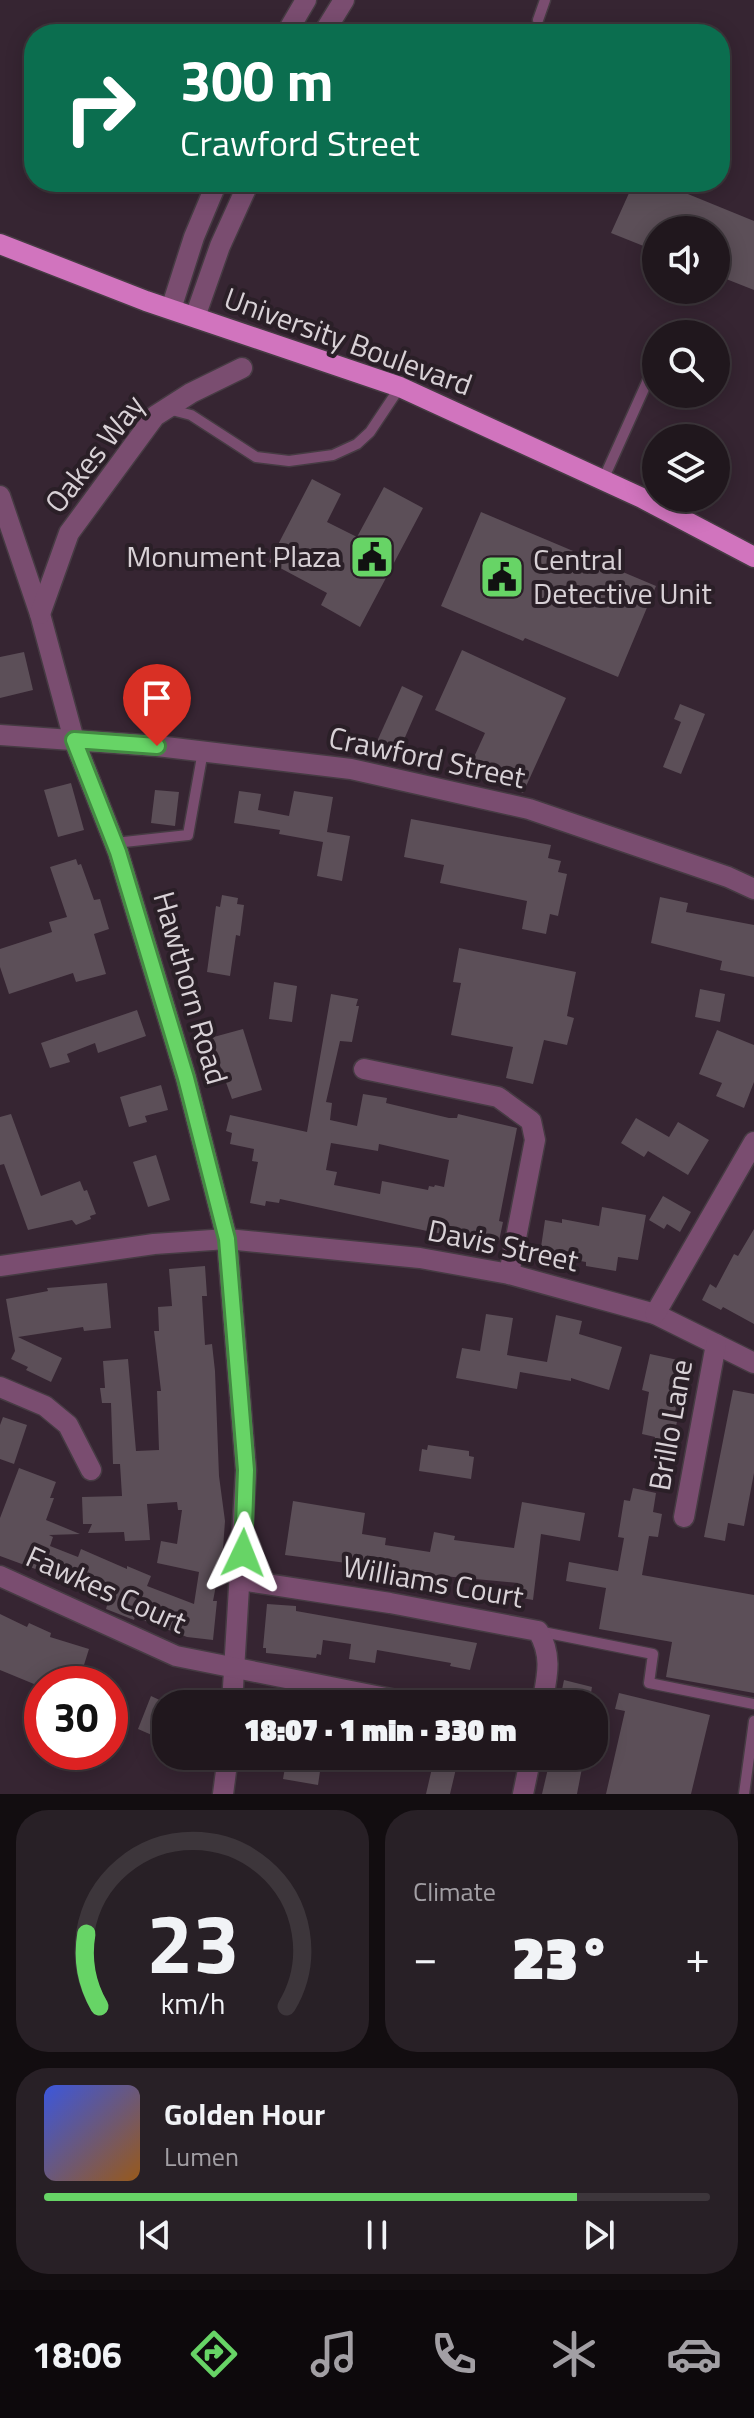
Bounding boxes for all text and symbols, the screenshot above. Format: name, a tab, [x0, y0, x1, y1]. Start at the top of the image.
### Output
text: 300 m	[180, 38, 333, 123]
icon: right	[48, 56, 152, 160]
text: Crawford Street	[180, 115, 420, 170]
map controls	[642, 216, 730, 512]
button: sound	[642, 216, 730, 304]
street label: University Boulevard	[218, 275, 479, 407]
button: search	[642, 320, 730, 408]
street label: Oakes Way	[33, 384, 155, 523]
button: layers	[642, 424, 730, 512]
place label: Monument Plaza	[126, 533, 341, 579]
public building icon: Monument Plaza	[348, 533, 396, 581]
place label: Central Detective Unit	[533, 536, 712, 616]
public building icon: Central Detective Unit	[478, 553, 526, 601]
pin	[123, 664, 191, 746]
icon: arrive	[135, 676, 179, 720]
street label: Crawford Street	[325, 714, 530, 800]
street label: Hawthorn Road	[141, 886, 240, 1090]
street label: Davis Street	[424, 1207, 583, 1284]
street label: Brillo Lane	[636, 1356, 704, 1494]
position arrow	[201, 1511, 285, 1595]
street label: Fawkes Court	[19, 1533, 194, 1645]
street label: Williams Court	[339, 1542, 528, 1620]
speed limit sign: 30	[24, 1666, 128, 1770]
text: 18:07 · 1 min · 330 m	[244, 1707, 516, 1753]
text: Climate	[413, 1872, 496, 1911]
text: 23	[146, 1879, 239, 2005]
text: 23°	[512, 1911, 611, 2002]
text: −	[413, 1923, 438, 1990]
text: +	[685, 1923, 710, 1990]
text: km/h	[160, 1982, 225, 2025]
text: Golden Hour	[164, 2091, 325, 2137]
text: Lumen	[164, 2137, 239, 2176]
icon: previous	[133, 2213, 177, 2257]
icon: pause	[355, 2213, 399, 2257]
icon: next	[577, 2213, 621, 2257]
icon: directions	[186, 2326, 242, 2382]
icon: music	[306, 2326, 362, 2382]
icon: phone	[426, 2326, 482, 2382]
icon: climate	[546, 2326, 602, 2382]
icon: car	[666, 2326, 722, 2382]
text: 18:06	[32, 2327, 122, 2382]

